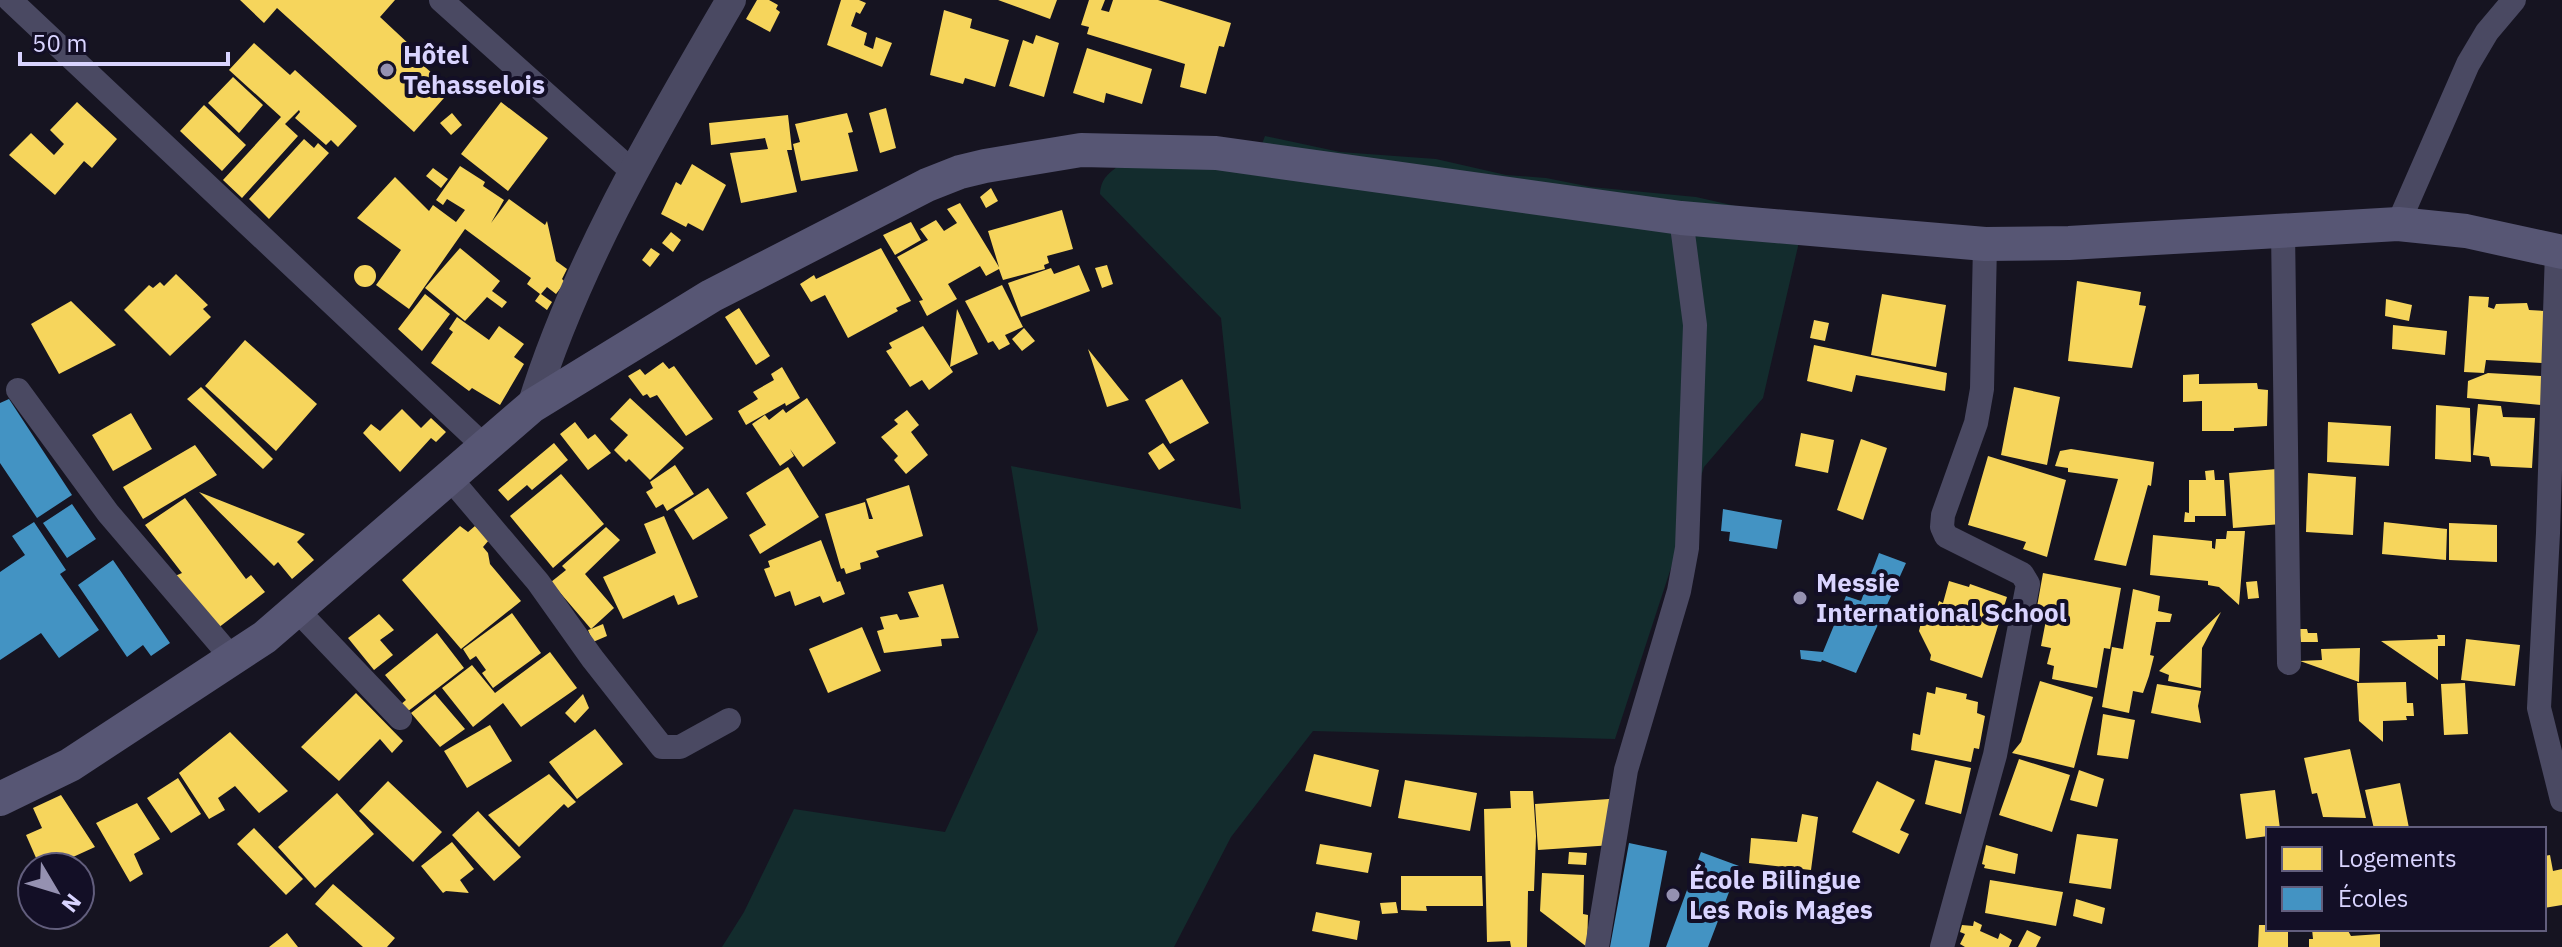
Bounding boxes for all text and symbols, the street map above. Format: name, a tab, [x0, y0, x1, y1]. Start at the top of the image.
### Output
scale bar	[20, 16, 228, 66]
text: 50 m	[32, 27, 87, 59]
place label: Hôtel Tehasselois	[403, 37, 545, 101]
marker: Hôtel Tehasselois	[378, 61, 396, 79]
place label: Messie International School	[1816, 565, 2067, 629]
marker: Messie International School	[1791, 589, 1809, 607]
legend	[2266, 827, 2546, 931]
text: Logements	[2338, 842, 2457, 874]
north arrow	[16, 851, 96, 931]
place label: École Bilingue Les Rois Mages	[1689, 862, 1873, 926]
text: Écoles	[2338, 882, 2409, 914]
marker: École Bilingue Les Rois Mages	[1664, 886, 1682, 904]
text: N	[56, 888, 88, 919]

